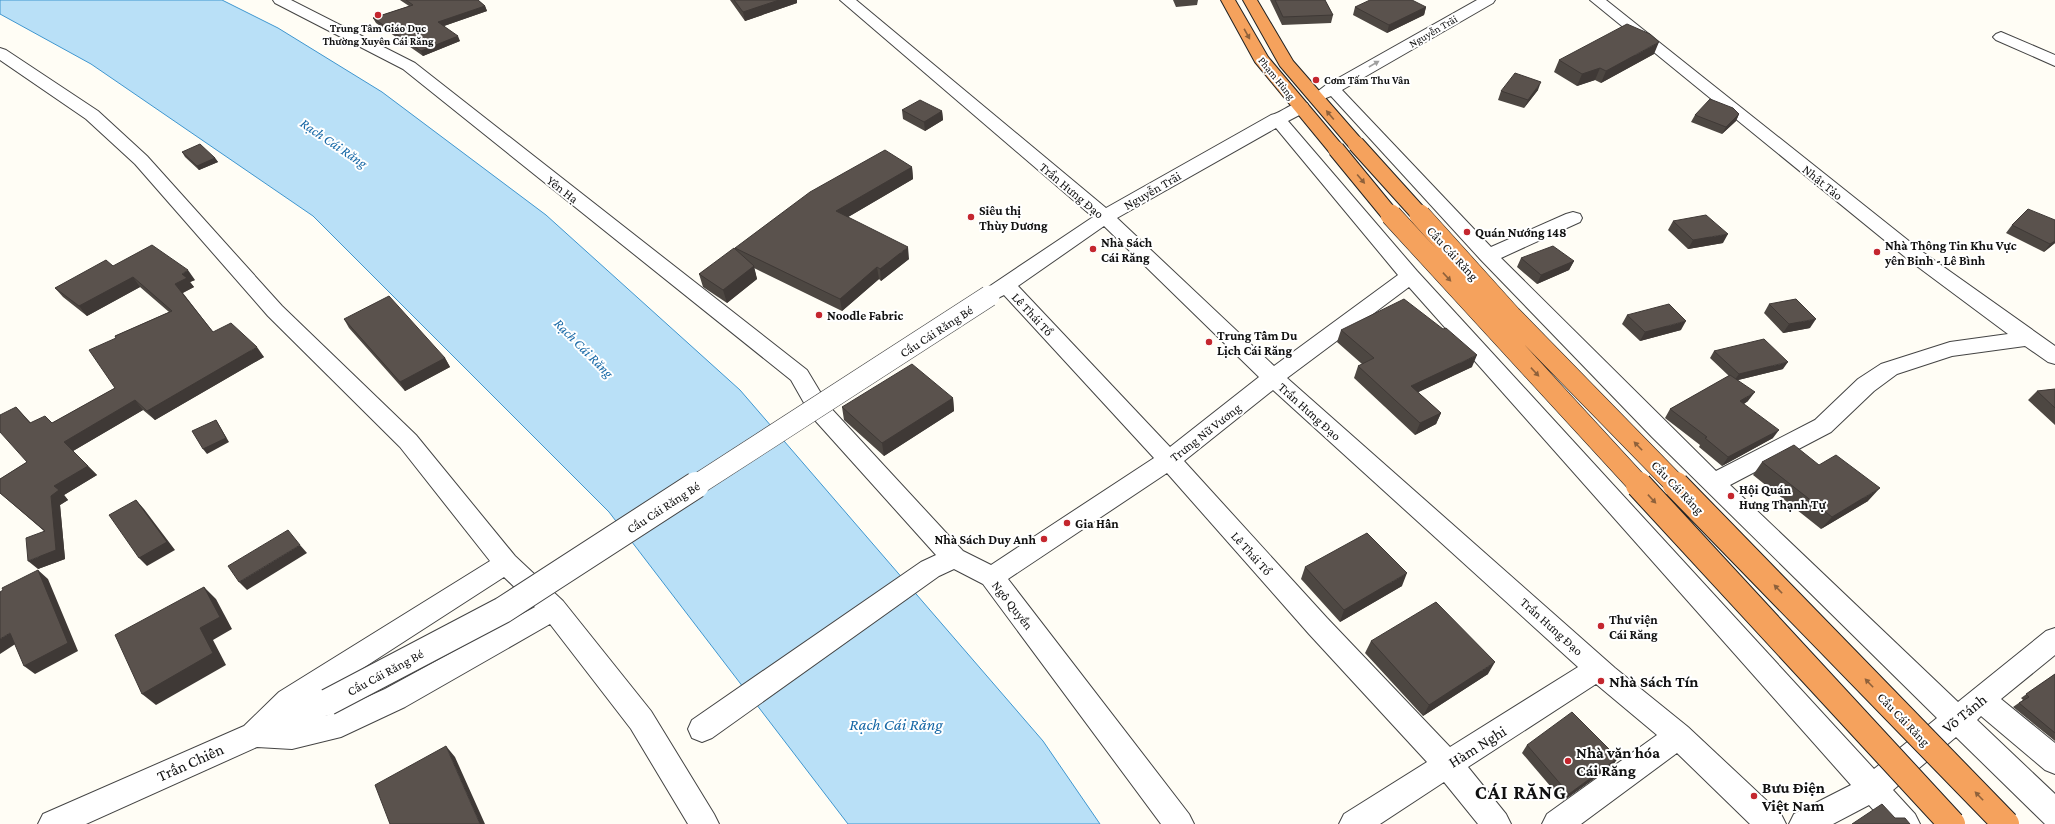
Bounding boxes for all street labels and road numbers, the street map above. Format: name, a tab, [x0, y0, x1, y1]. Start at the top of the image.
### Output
street label: Nguyễn Trãi	[1407, 12, 1460, 50]
street label: Phạm Hùng	[1255, 54, 1298, 103]
street label: Trần Hưng Đạo	[1037, 159, 1107, 222]
street label: Nhật Tảo	[1800, 162, 1846, 203]
street label: Nguyễn Trãi	[1121, 168, 1184, 213]
street label: Yên Hạ	[544, 172, 581, 206]
street label: Cầu Cái Răng	[1424, 223, 1482, 284]
street label: Lê Thái Tổ	[1009, 290, 1056, 339]
street label: Cầu Cái Răng Bé	[897, 302, 976, 361]
street label: Trần Hưng Đạo	[1275, 379, 1344, 443]
street label: Trưng Nữ Vương	[1167, 400, 1244, 465]
street label: Cầu Cái Răng	[1648, 457, 1707, 518]
street label: Cầu Cái Răng Bé	[624, 478, 703, 537]
street label: Lê Thái Tổ	[1228, 528, 1275, 578]
street label: Ngô Quyền	[989, 578, 1036, 633]
street label: Trần Hưng Đạo	[1517, 594, 1586, 658]
street label: Cầu Cái Răng Bé	[345, 646, 426, 699]
street label: Cầu Cái Răng	[1874, 689, 1933, 750]
street label: Võ Tánh	[1939, 690, 1990, 736]
street label: Hàm Nghi	[1445, 722, 1510, 772]
street label: Trần Chiên	[154, 740, 226, 785]

